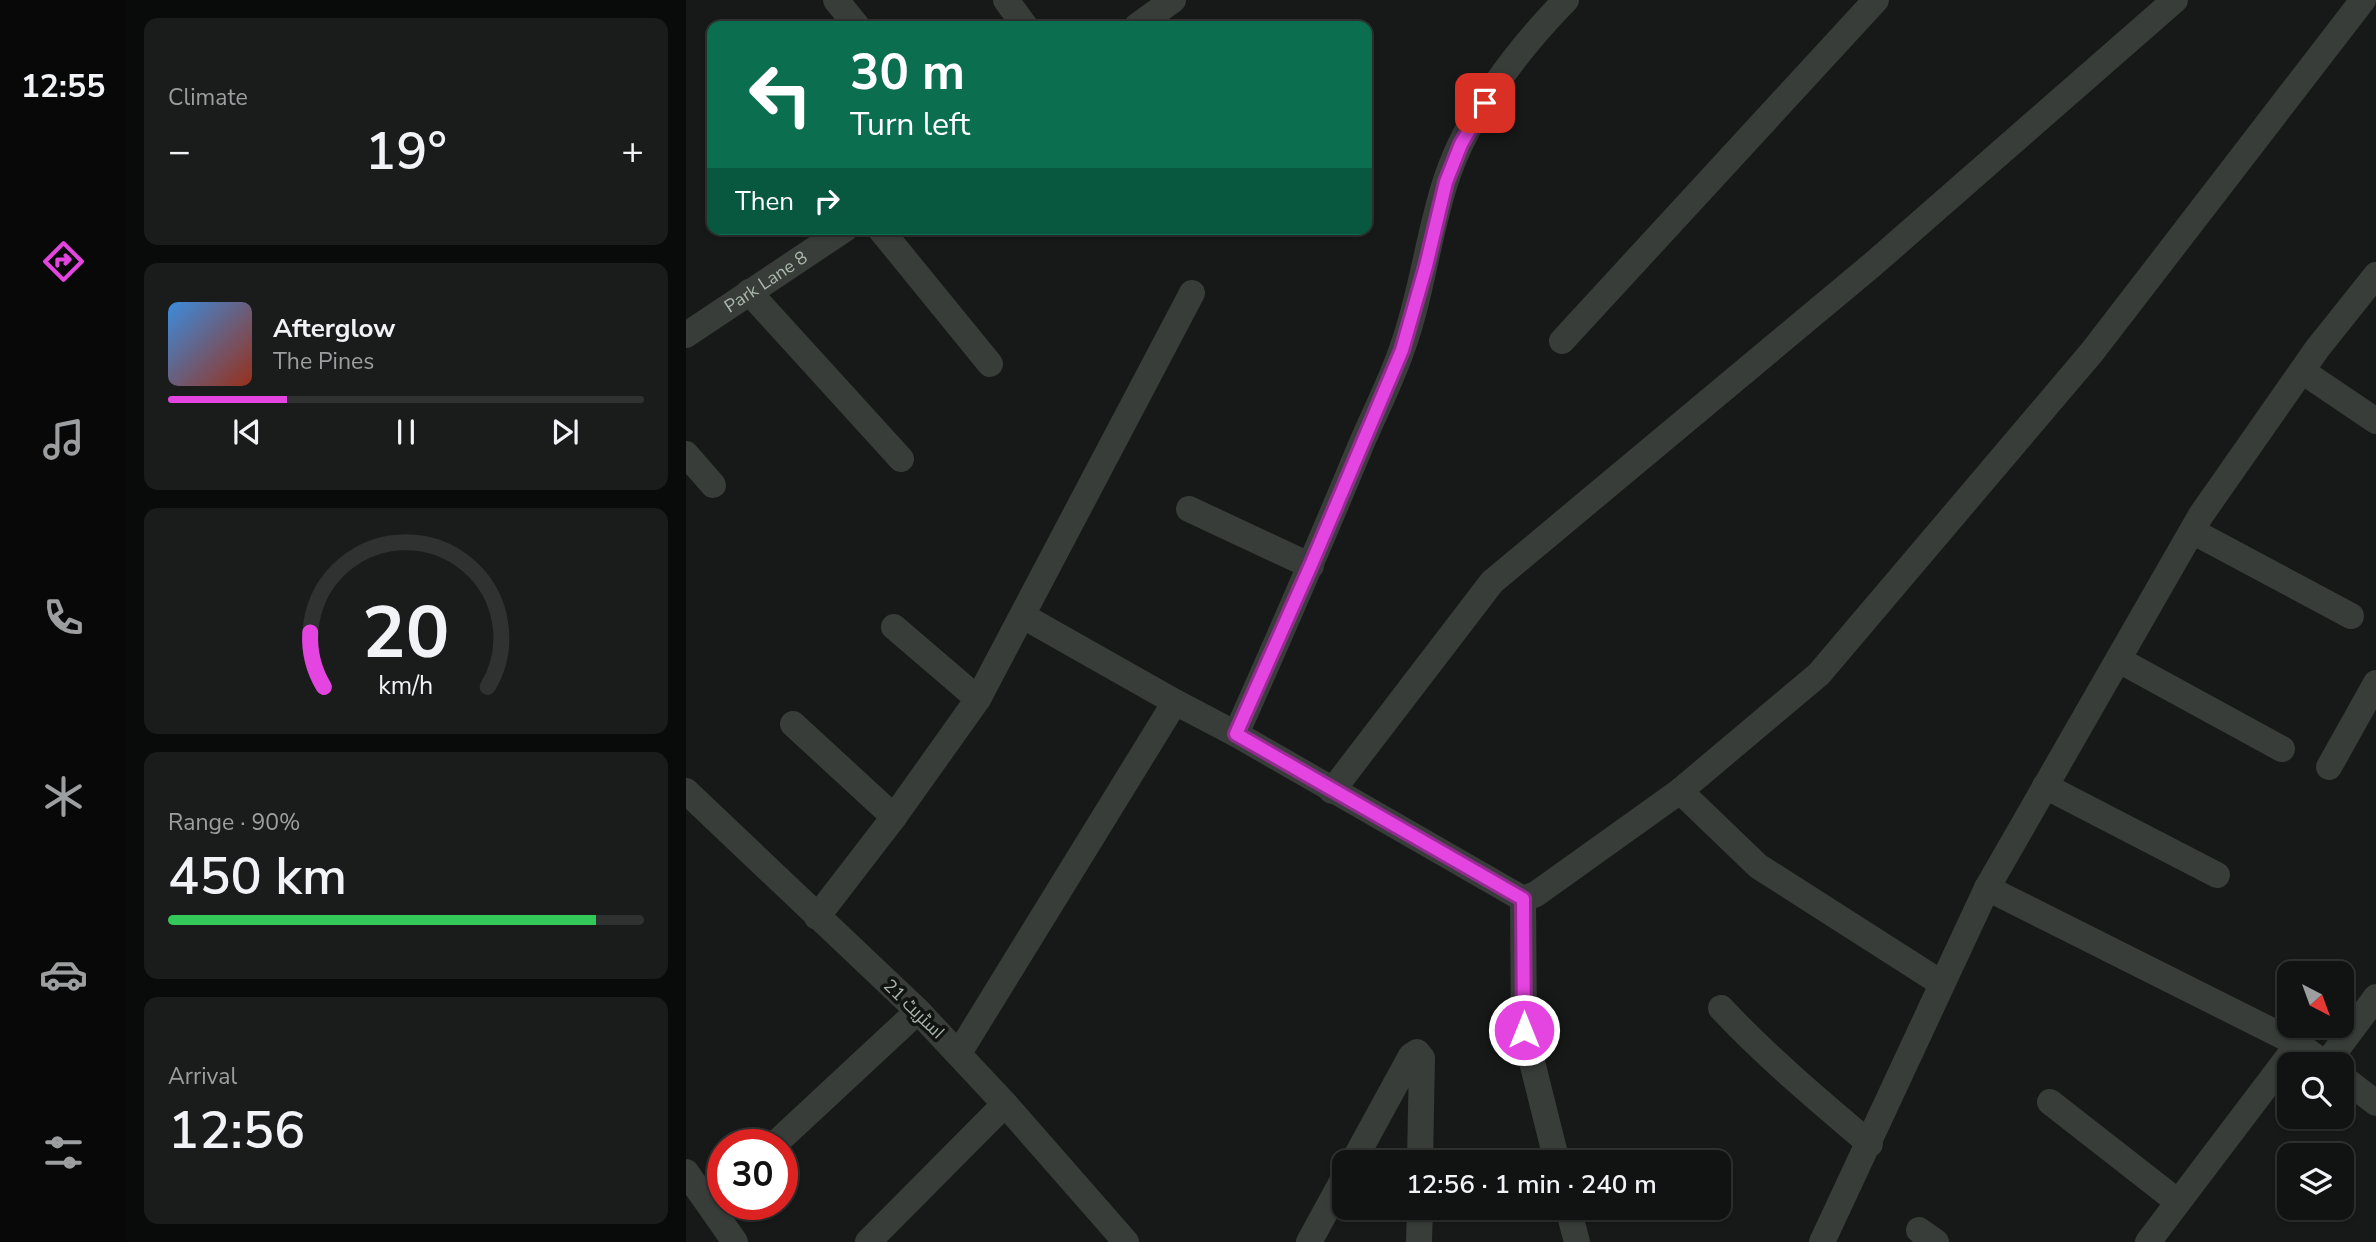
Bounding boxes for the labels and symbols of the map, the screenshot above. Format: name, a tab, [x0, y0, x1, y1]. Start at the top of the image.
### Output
pin	[1455, 73, 1515, 133]
street label: Park Lane 8	[720, 245, 812, 318]
north arrow	[2277, 961, 2354, 1038]
street label: اسٹریٹ 21	[878, 974, 950, 1044]
position arrow	[1487, 993, 1561, 1067]
speed limit sign: 30	[707, 1129, 798, 1220]

